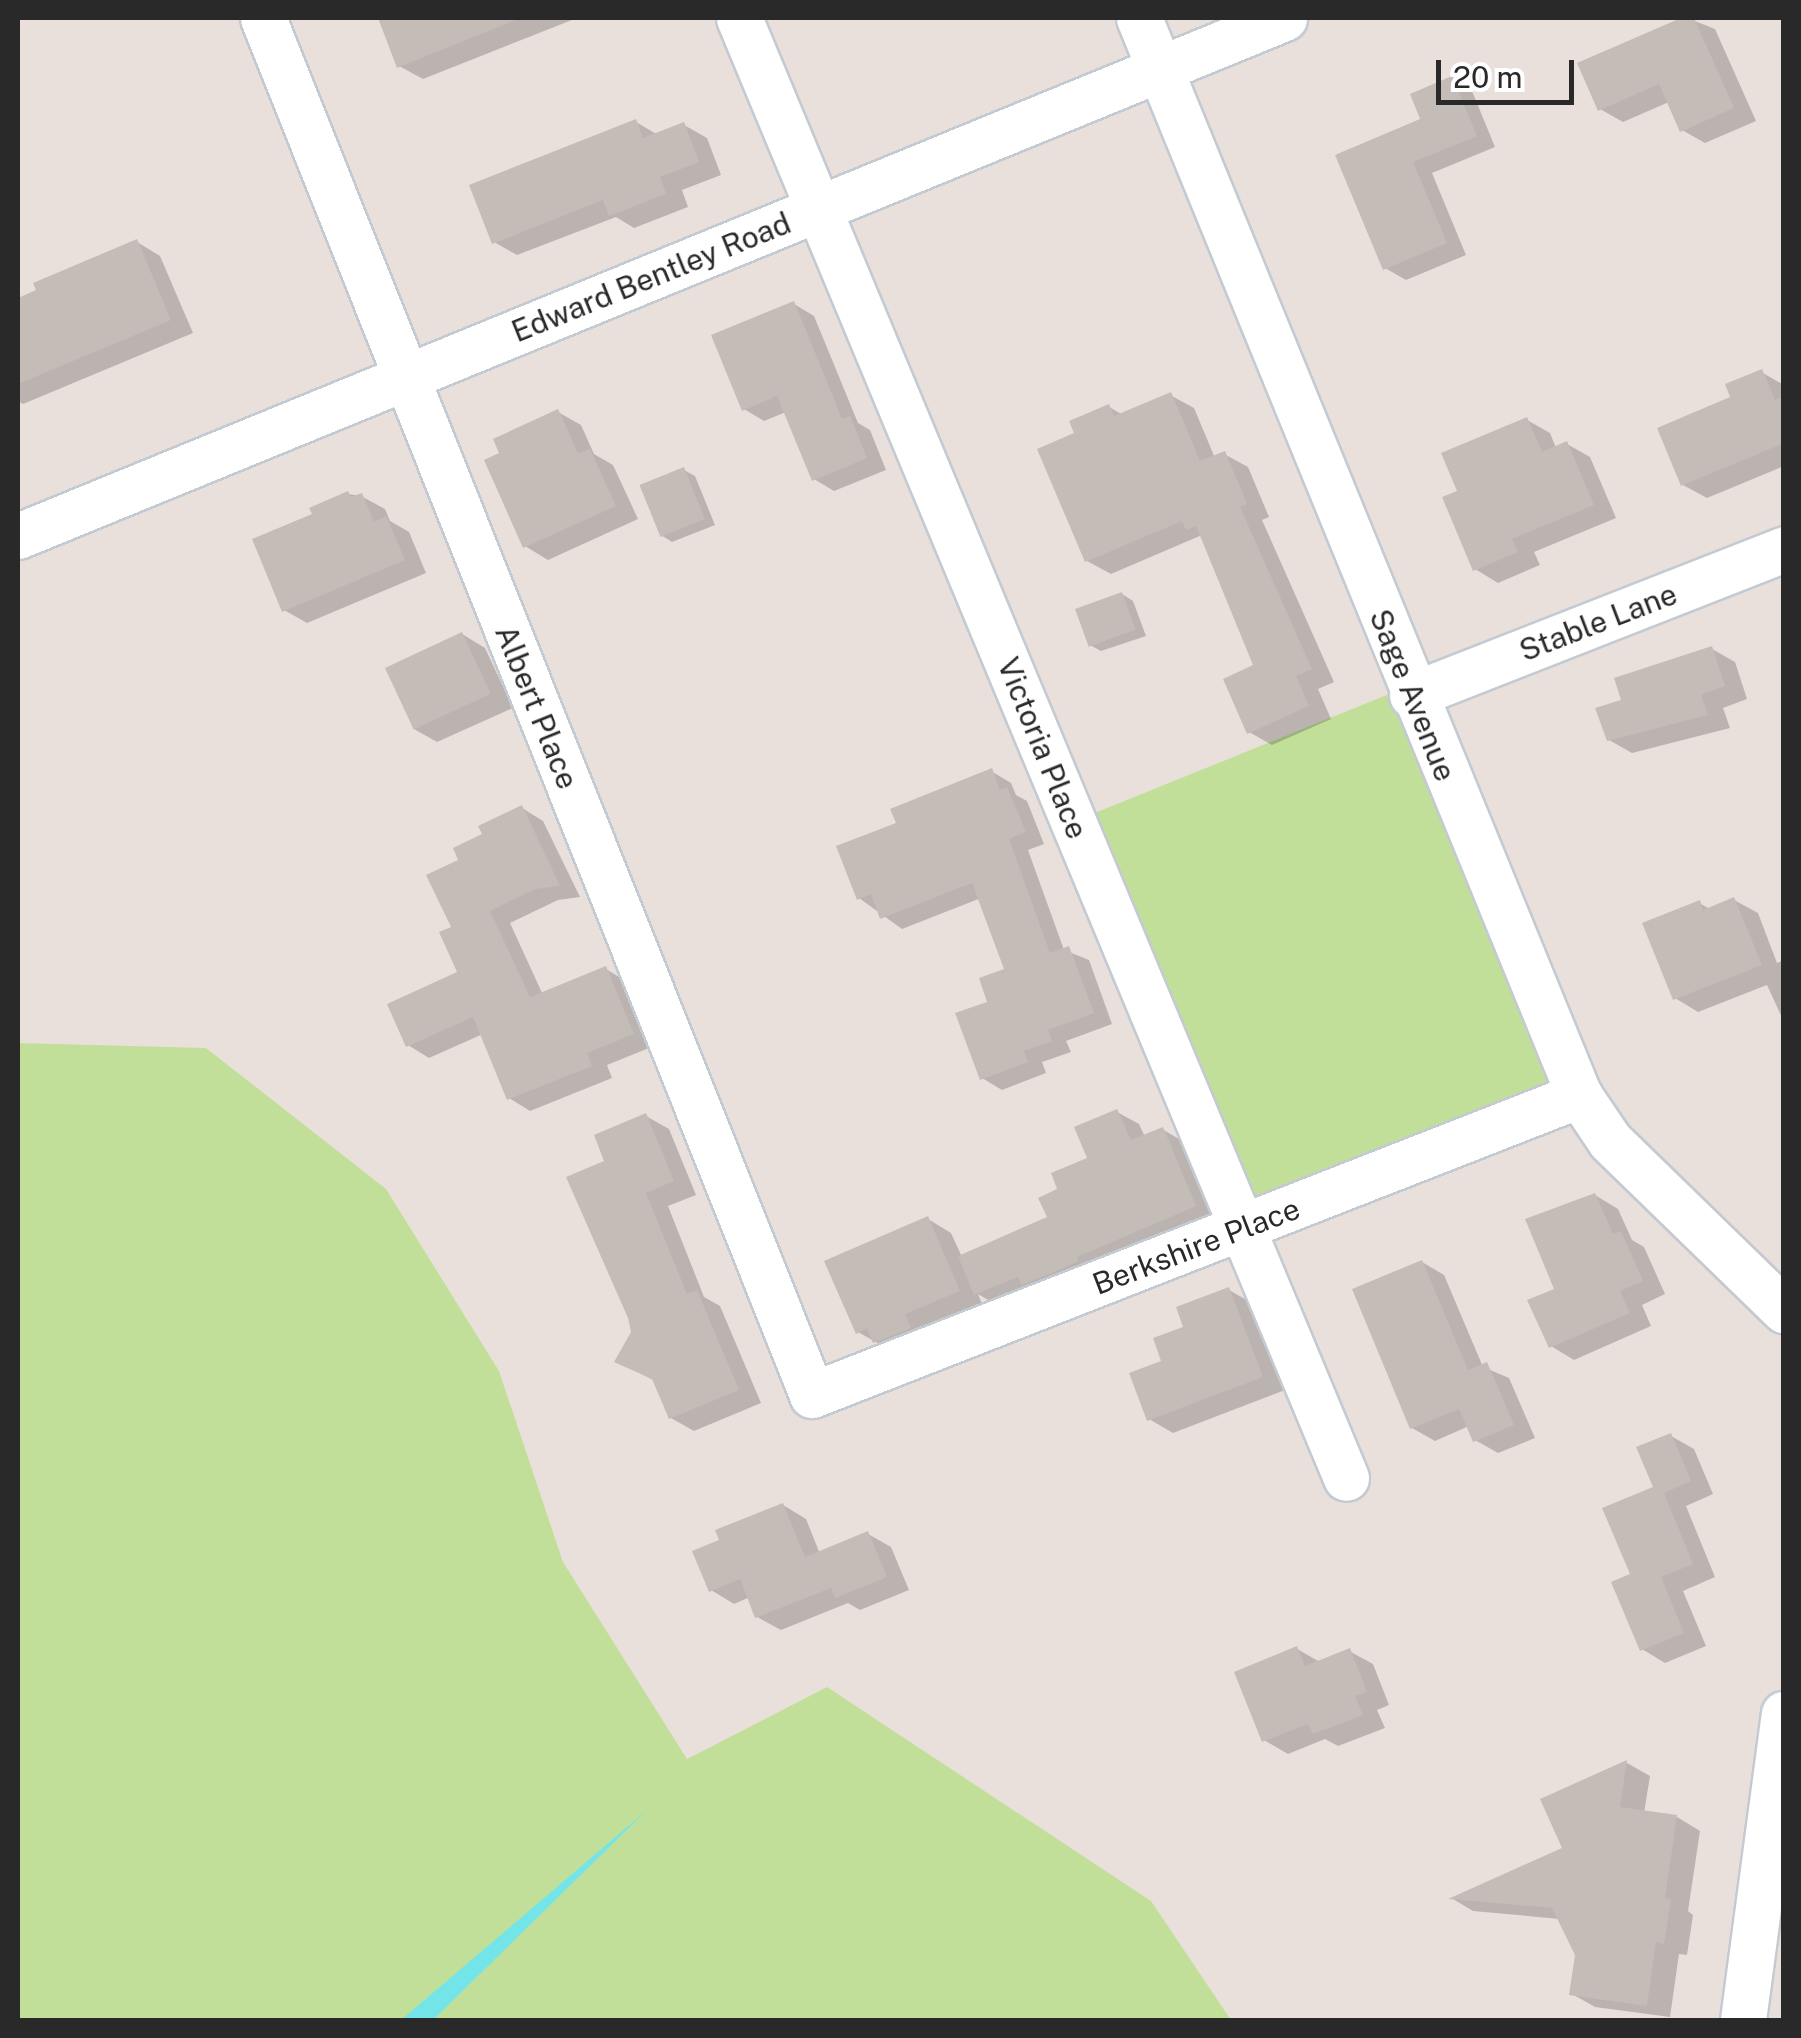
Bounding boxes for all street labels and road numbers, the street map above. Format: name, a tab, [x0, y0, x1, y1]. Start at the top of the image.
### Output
street label: Edward Bentley Road	[506, 205, 796, 349]
street label: Stable Lane	[1514, 575, 1682, 669]
street label: Sage Avenue	[1362, 604, 1464, 786]
street label: Albert Place	[488, 620, 586, 794]
street label: Victoria Place	[990, 652, 1096, 844]
street label: Berkshire Place	[1087, 1190, 1305, 1302]

